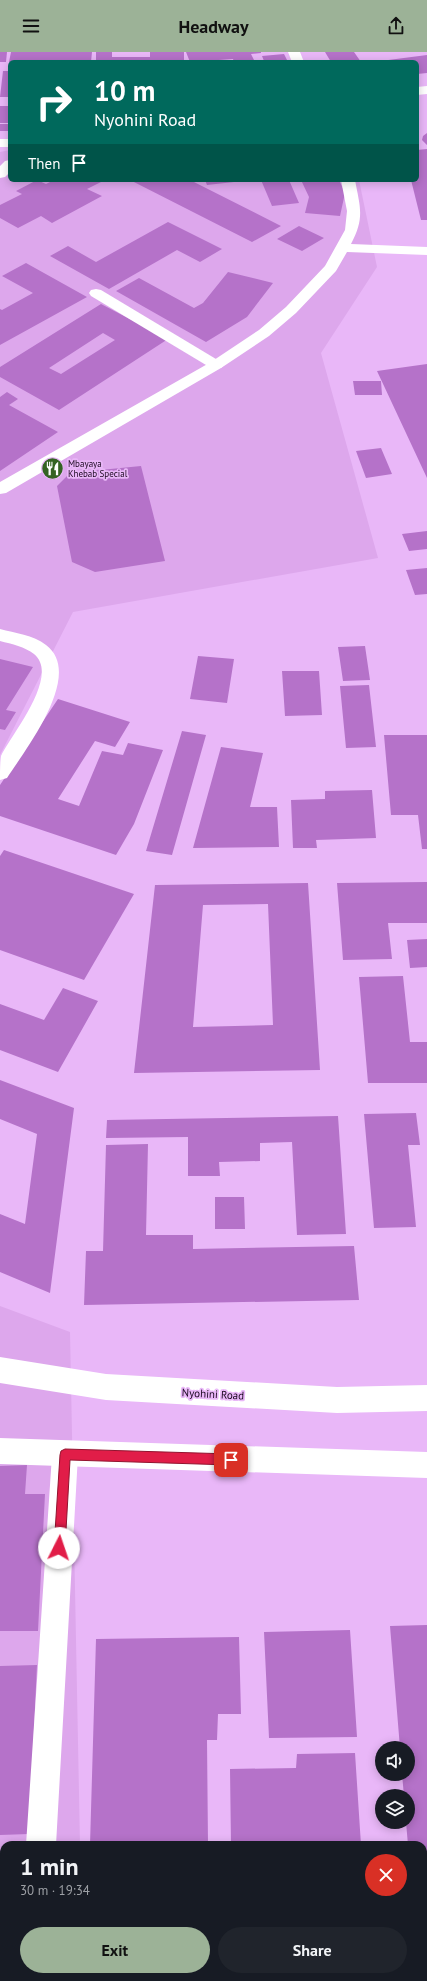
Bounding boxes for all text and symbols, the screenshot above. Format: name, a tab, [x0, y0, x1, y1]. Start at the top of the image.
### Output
icon: menu	[20, 15, 42, 37]
text: Headway	[178, 15, 249, 38]
icon: share	[385, 15, 407, 37]
text: 10 m	[94, 72, 155, 109]
icon: right	[28, 76, 80, 128]
text: Nyohini Road	[94, 108, 196, 131]
icon: arrive	[68, 152, 90, 174]
text: Then	[28, 154, 60, 173]
restaurant icon: Mbayaya Khebab Special	[39, 456, 65, 482]
place label: Mbayaya Khebab Special	[68, 458, 128, 479]
street label: Nyohini Road	[181, 1385, 245, 1403]
pin	[214, 1443, 248, 1477]
icon: arrive	[220, 1449, 242, 1471]
position arrow	[38, 1527, 80, 1569]
map controls	[375, 1741, 415, 1829]
button: sound	[375, 1741, 415, 1781]
button: layers	[375, 1789, 415, 1829]
text: 1 min	[20, 1851, 79, 1882]
button: close	[365, 1854, 407, 1896]
text: 30 m · 19:34	[20, 1882, 90, 1899]
button: Exit	[20, 1927, 210, 1973]
button: Share	[218, 1927, 407, 1973]

